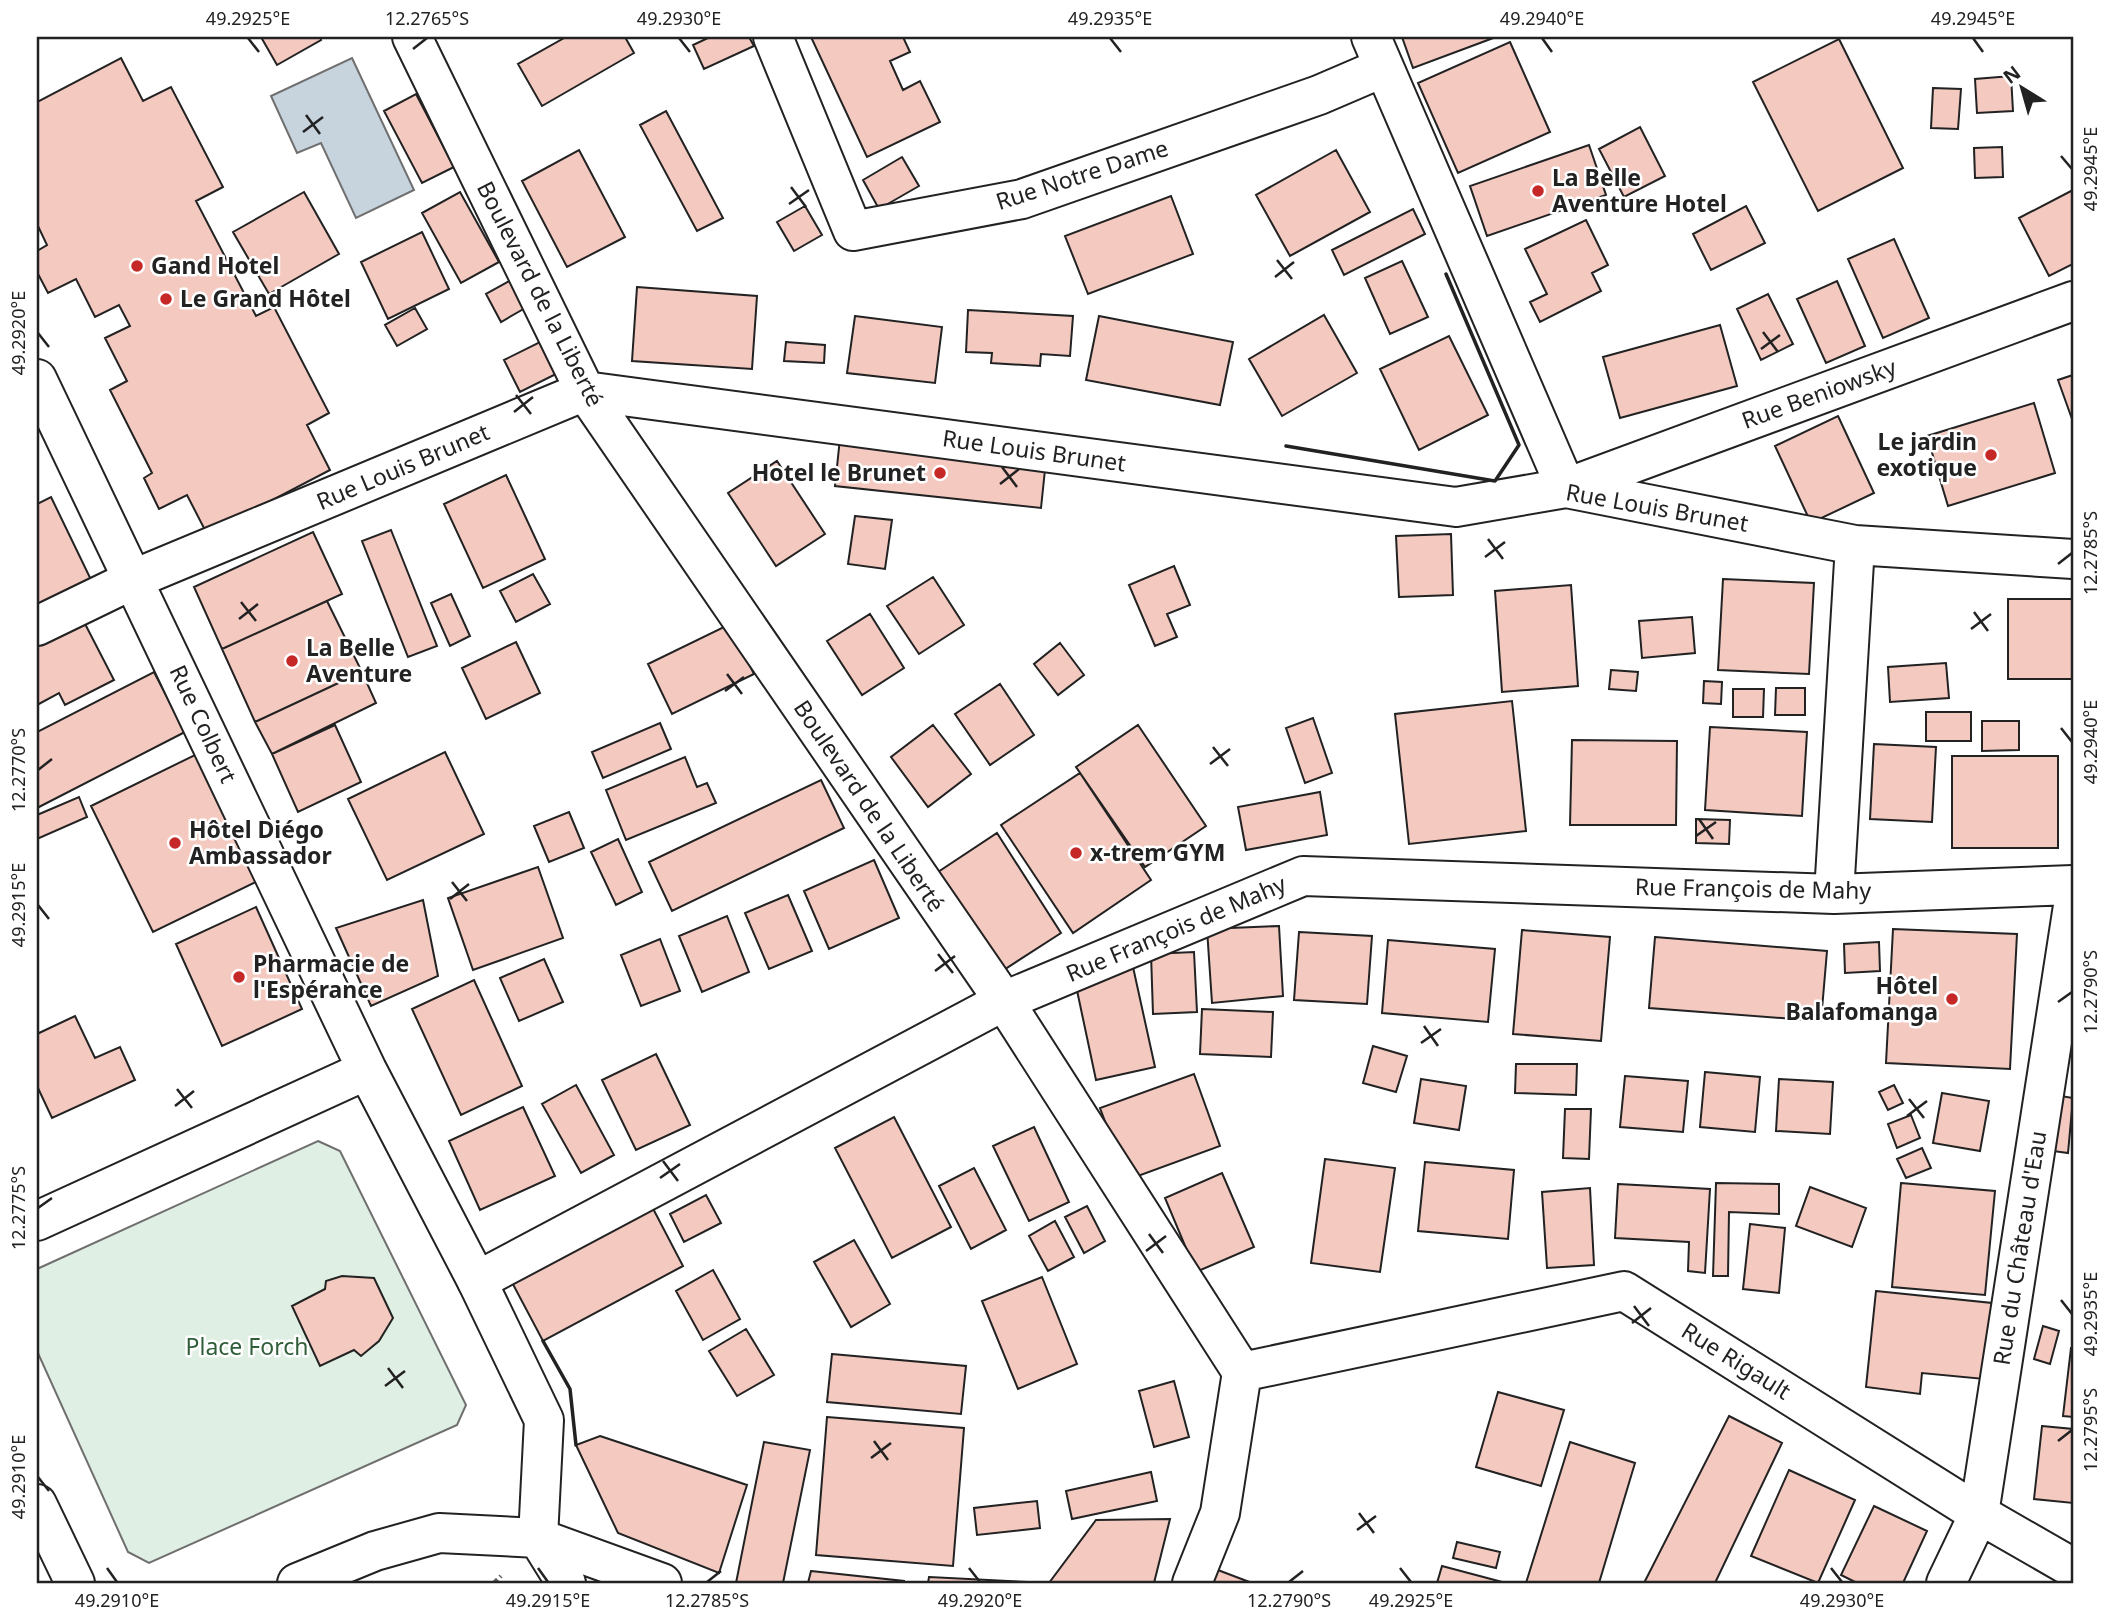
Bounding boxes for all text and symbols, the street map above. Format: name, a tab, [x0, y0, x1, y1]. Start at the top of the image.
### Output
text: 49.2925°E	[206, 6, 290, 30]
text: 12.2765°S	[385, 6, 469, 30]
text: 49.2930°E	[637, 6, 721, 30]
text: 49.2935°E	[1068, 6, 1152, 30]
text: 49.2940°E	[1500, 6, 1584, 30]
text: 49.2945°E	[1931, 6, 2015, 30]
north arrow	[1988, 52, 2058, 122]
text: N	[1998, 59, 2026, 89]
text: 49.2945°E	[2078, 127, 2102, 211]
street label: Rue Notre Dame	[991, 131, 1172, 217]
place label: La Belle Aventure Hotel	[1552, 161, 1727, 219]
street label: Boulevard de la Liberté	[470, 175, 612, 412]
marker: La Belle Aventure Hotel	[1530, 183, 1546, 199]
place label: Gand Hotel	[151, 249, 279, 281]
marker: Gand Hotel	[129, 258, 145, 274]
place label: Le Grand Hôtel	[180, 282, 351, 314]
text: 49.2920°E	[6, 291, 30, 375]
marker: Le Grand Hôtel	[158, 291, 174, 307]
street label: Rue Beniowsky	[1737, 350, 1901, 436]
street label: Rue Louis Brunet	[311, 415, 494, 517]
street label: Rue Louis Brunet	[940, 421, 1128, 479]
place label: Le jardin exotique	[1876, 425, 1977, 483]
marker: Le jardin exotique	[1983, 447, 1999, 463]
place label: Hotel le Brunet	[752, 456, 926, 488]
marker: Hotel le Brunet	[932, 465, 948, 481]
street label: Rue Louis Brunet	[1563, 475, 1751, 539]
text: 12.2785°S	[2078, 511, 2102, 595]
place label: La Belle Aventure	[306, 631, 412, 689]
marker: La Belle Aventure	[284, 653, 300, 669]
street label: Rue Colbert	[163, 659, 245, 788]
street label: Boulevard de la Liberté	[787, 693, 953, 918]
text: 49.2940°E	[2078, 700, 2102, 784]
text: 12.2770°S	[6, 728, 30, 812]
place label: Hôtel Diégo Ambassador	[189, 813, 332, 871]
marker: Hôtel Diégo Ambassador	[167, 835, 183, 851]
place label: x-trem GYM	[1090, 836, 1225, 868]
marker: x-trem GYM	[1068, 845, 1084, 861]
text: 49.2915°E	[6, 863, 30, 947]
street label: Rue François de Mahy	[1061, 867, 1291, 989]
street label: Rue François de Mahy	[1635, 870, 1872, 906]
place label: Pharmacie de l'Espérance	[253, 947, 409, 1005]
text: 12.2790°S	[2078, 950, 2102, 1034]
marker: Pharmacie de l'Espérance	[231, 969, 247, 985]
place label: Hôtel Balafomanga	[1786, 969, 1938, 1027]
marker: Hôtel Balafomanga	[1944, 991, 1960, 1007]
street label: Rue du Château d'Eau	[1985, 1128, 2053, 1367]
text: 12.2775°S	[6, 1166, 30, 1250]
text: 49.2935°E	[2078, 1272, 2102, 1356]
street label: Rue Rigault	[1676, 1314, 1797, 1406]
park label: Place Forch	[186, 1330, 308, 1362]
text: 12.2795°S	[2078, 1388, 2102, 1472]
text: 49.2910°E	[6, 1435, 30, 1519]
text: 49.2910°E	[75, 1588, 159, 1612]
text: 49.2915°E	[506, 1588, 590, 1612]
text: 12.2785°S	[665, 1588, 749, 1612]
text: 49.2920°E	[938, 1588, 1022, 1612]
text: 12.2790°S	[1247, 1588, 1331, 1612]
text: 49.2925°E	[1369, 1588, 1453, 1612]
text: 49.2930°E	[1800, 1588, 1884, 1612]

